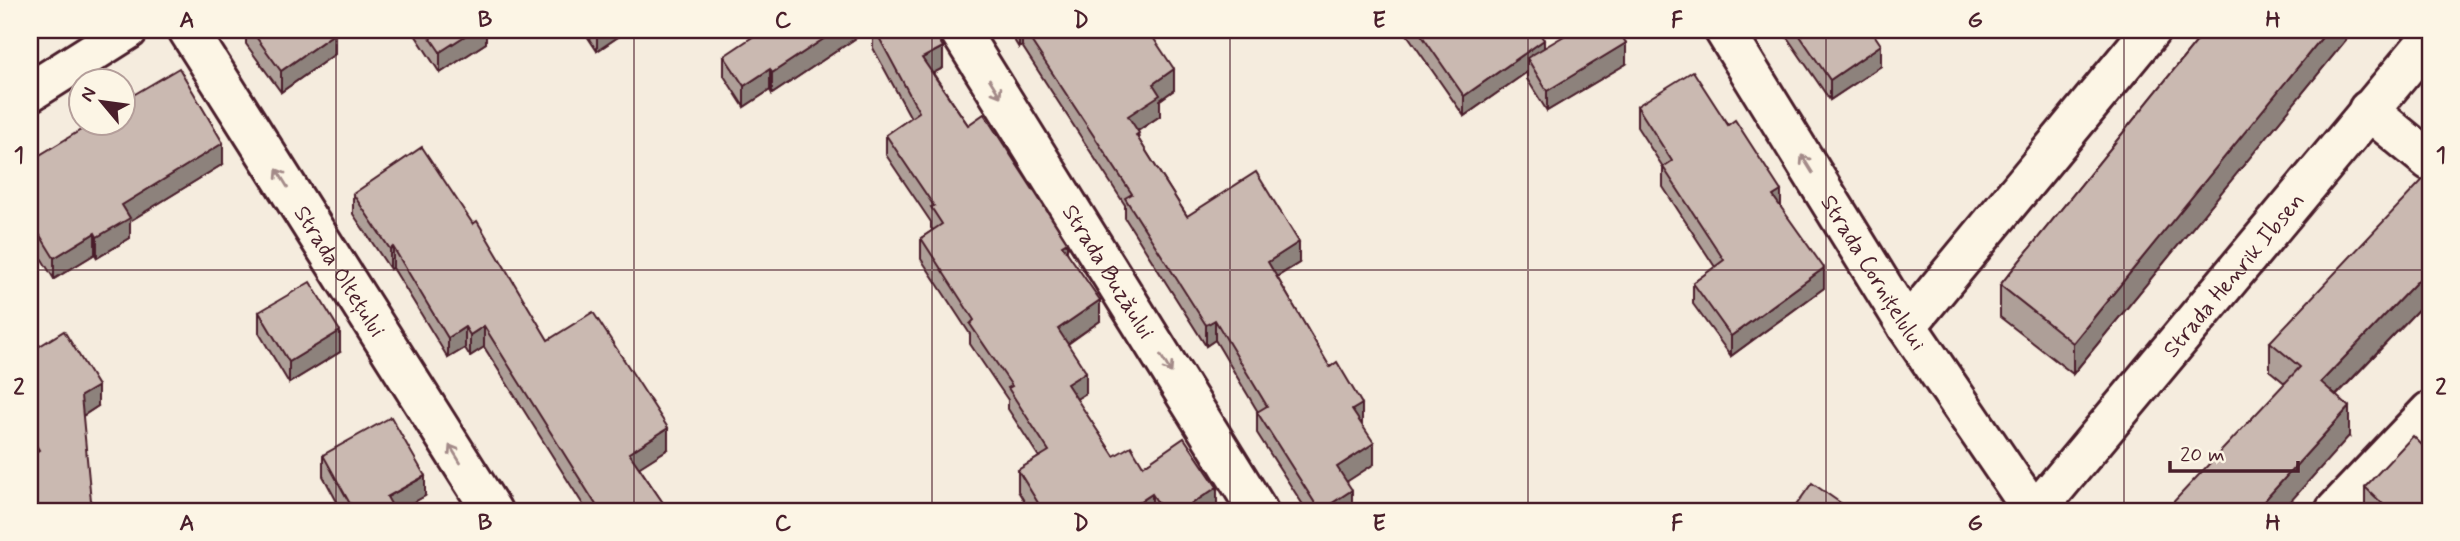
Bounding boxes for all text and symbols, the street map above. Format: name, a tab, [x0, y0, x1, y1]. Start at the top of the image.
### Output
text: A	[179, 6, 195, 36]
text: B	[478, 6, 493, 36]
text: C	[775, 6, 792, 36]
text: D	[1073, 6, 1089, 36]
text: E	[1372, 6, 1386, 36]
text: F	[1671, 6, 1683, 36]
text: G	[1967, 6, 1983, 36]
text: H	[2265, 6, 2281, 36]
north arrow	[66, 66, 136, 136]
one-way arrow	[988, 77, 1002, 97]
text: N	[74, 83, 102, 106]
text: 1	[14, 141, 24, 171]
text: 1	[2436, 141, 2446, 171]
one-way arrow	[1799, 155, 1813, 175]
one-way arrow	[274, 169, 289, 188]
street label: Strada Henrik Ibsen	[2157, 187, 2312, 364]
street label: Strada Cornițelului	[1813, 190, 1932, 357]
street label: Strada Buzăului	[1054, 199, 1160, 345]
street label: Strada Oltețului	[286, 201, 391, 343]
one-way arrow	[1160, 354, 1174, 374]
text: 2	[13, 373, 25, 403]
text: 2	[2435, 373, 2447, 403]
scale bar	[2170, 429, 2297, 473]
text: 20 m	[2180, 441, 2225, 469]
one-way arrow	[448, 444, 462, 464]
text: A	[179, 509, 195, 539]
text: B	[478, 509, 493, 539]
text: C	[775, 509, 792, 539]
text: D	[1073, 509, 1089, 539]
text: E	[1372, 509, 1386, 539]
text: F	[1671, 509, 1683, 539]
text: G	[1967, 509, 1983, 539]
text: H	[2265, 509, 2281, 539]

